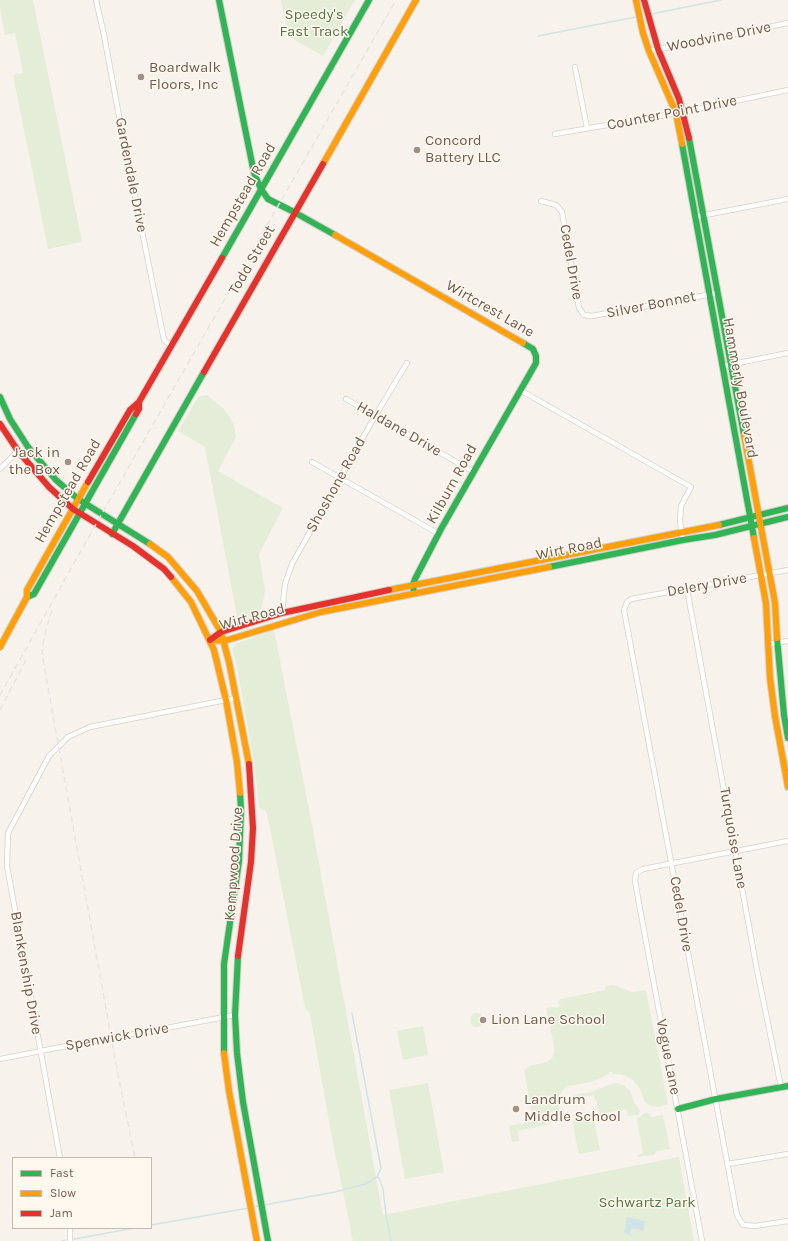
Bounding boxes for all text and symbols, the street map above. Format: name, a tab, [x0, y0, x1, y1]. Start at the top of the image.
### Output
park label: Speedy's Fast Track	[279, 6, 349, 41]
street label: Woodvine Drive	[665, 18, 773, 56]
place label: Boardwalk Floors, Inc	[149, 59, 221, 94]
marker: Boardwalk Floors, Inc	[136, 72, 146, 82]
street label: Counter Point Drive	[605, 92, 739, 134]
street label: Gardendale Drive	[111, 116, 151, 234]
place label: Concord Battery LLC	[425, 132, 501, 167]
street label: Hempstead Road	[206, 140, 280, 250]
marker: Concord Battery LLC	[412, 145, 422, 155]
street label: Todd Street	[225, 222, 279, 298]
street label: Cedel Drive	[556, 223, 586, 301]
street label: Wirtcrest Lane	[443, 276, 537, 342]
street label: Silver Bonnet	[605, 287, 697, 323]
street label: Hammerly Boulevard	[719, 316, 761, 460]
street label: Haldane Drive	[353, 397, 445, 461]
street label: Shoshone Road	[302, 434, 370, 536]
street label: Hempstead Road	[31, 436, 105, 546]
street label: Kilburn Road	[423, 441, 481, 527]
place label: Jack in the Box	[9, 444, 60, 479]
marker: Jack in the Box	[63, 457, 73, 467]
street label: Wirt Road	[534, 534, 604, 564]
street label: Delery Drive	[666, 569, 748, 601]
street label: Wirt Road	[217, 600, 287, 634]
street label: Turquoise Lane	[715, 786, 751, 890]
street label: Kempwood Drive	[221, 806, 247, 922]
street label: Cedel Drive	[666, 875, 696, 953]
street label: Blankenship Drive	[6, 910, 46, 1036]
place label: Lion Lane School	[491, 1011, 605, 1029]
marker: Lion Lane School	[478, 1015, 488, 1025]
street label: Vogue Lane	[652, 1017, 684, 1097]
street label: Spenwick Drive	[64, 1019, 170, 1055]
place label: Landrum Middle School	[524, 1091, 621, 1126]
marker: Landrum Middle School	[511, 1104, 521, 1114]
legend	[12, 1157, 152, 1229]
text: Fast	[50, 1166, 73, 1180]
text: Slow	[50, 1186, 76, 1200]
park label: Schwartz Park	[598, 1194, 696, 1212]
text: Jam	[50, 1206, 73, 1220]

